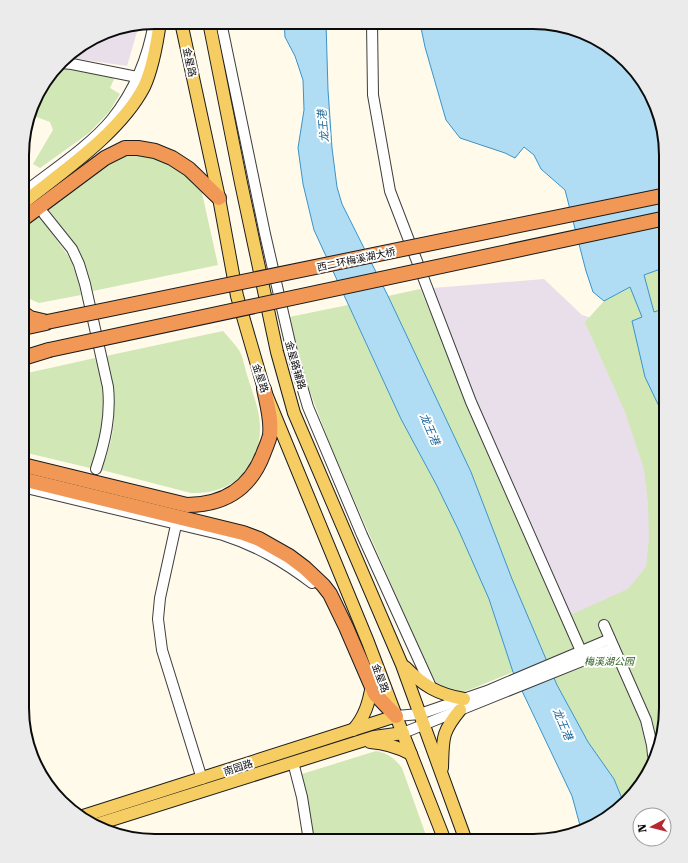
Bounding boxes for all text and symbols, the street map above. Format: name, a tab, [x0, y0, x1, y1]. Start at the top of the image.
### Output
street label: 金星路	[181, 46, 198, 78]
water label: 龙王港	[315, 107, 331, 143]
street label: 西二环梅溪湖大桥	[316, 246, 396, 273]
street label: 金星路辅路	[283, 340, 308, 391]
street label: 金星路	[251, 362, 270, 394]
water label: 龙王港	[417, 411, 443, 449]
park label: 梅溪湖公园	[584, 656, 636, 667]
street label: 金星路	[370, 662, 391, 694]
water label: 龙王港	[550, 706, 576, 744]
street label: 南园路	[222, 758, 254, 777]
north arrow	[632, 807, 672, 847]
text: N	[636, 823, 650, 833]

